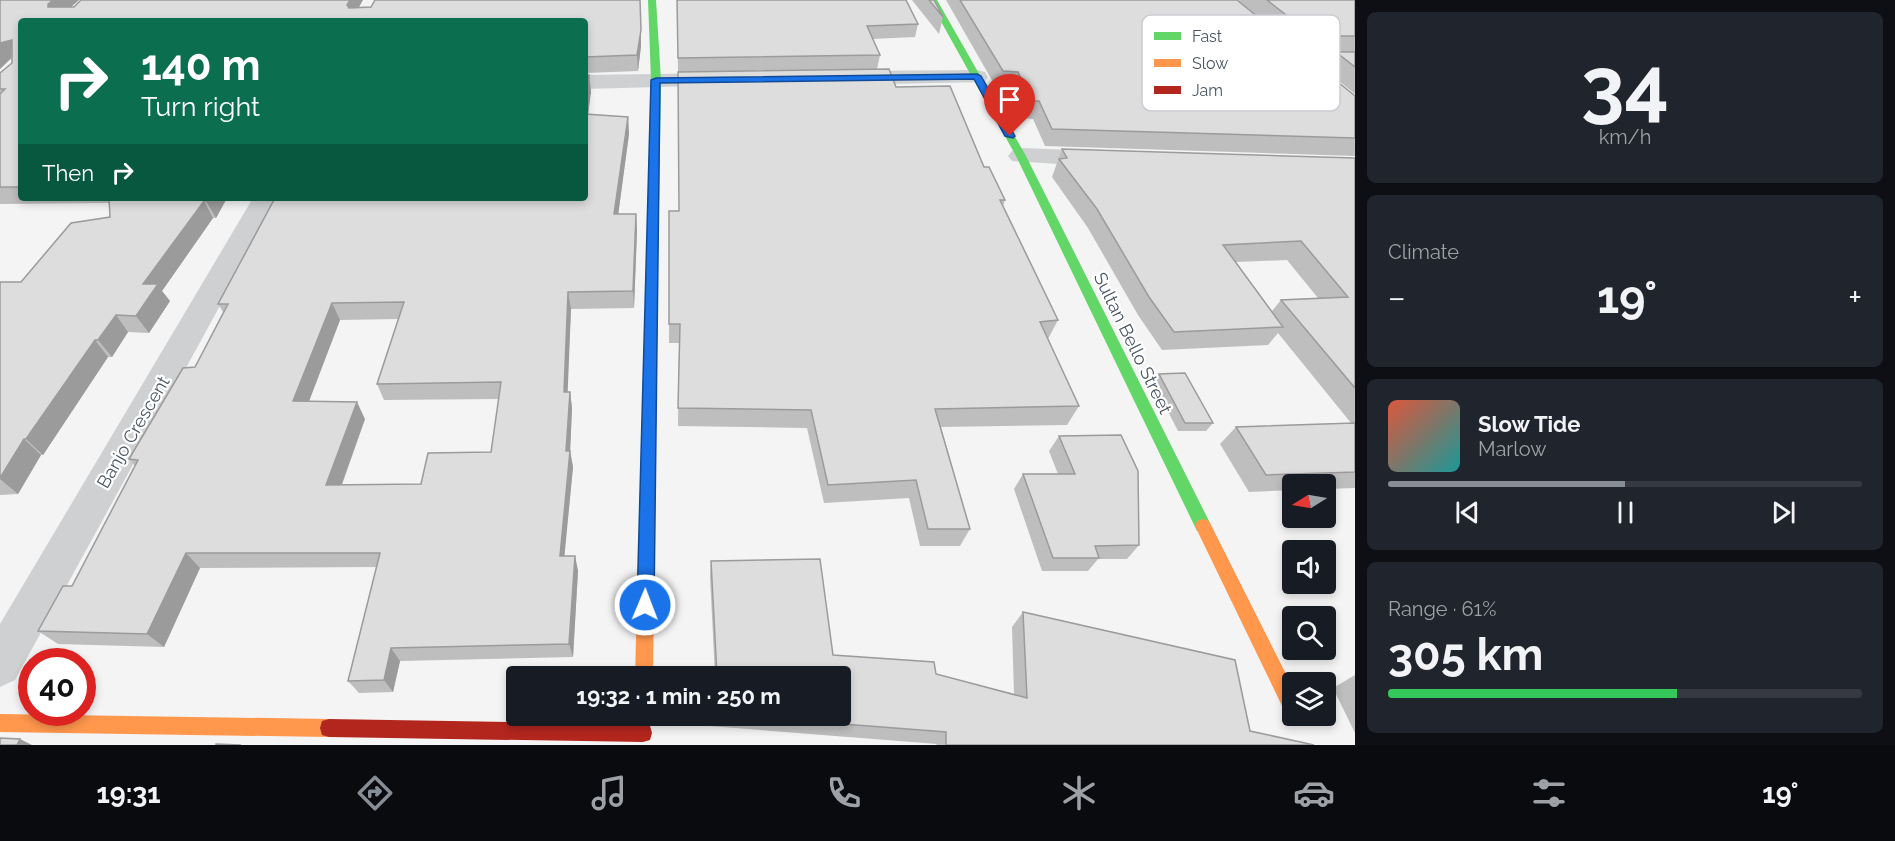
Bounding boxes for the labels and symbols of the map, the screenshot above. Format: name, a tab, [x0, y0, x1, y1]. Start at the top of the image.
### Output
legend	[1142, 15, 1340, 111]
text: Fast	[1192, 27, 1223, 46]
text: Slow	[1192, 54, 1228, 73]
pin	[984, 74, 1035, 136]
text: Jam	[1192, 81, 1223, 100]
street label: Sultan Bello Street	[1090, 269, 1176, 417]
street label: Banjo Crescent	[92, 372, 174, 492]
north arrow	[1282, 474, 1336, 528]
position arrow	[613, 573, 677, 637]
speed limit sign: 40	[18, 648, 96, 726]

